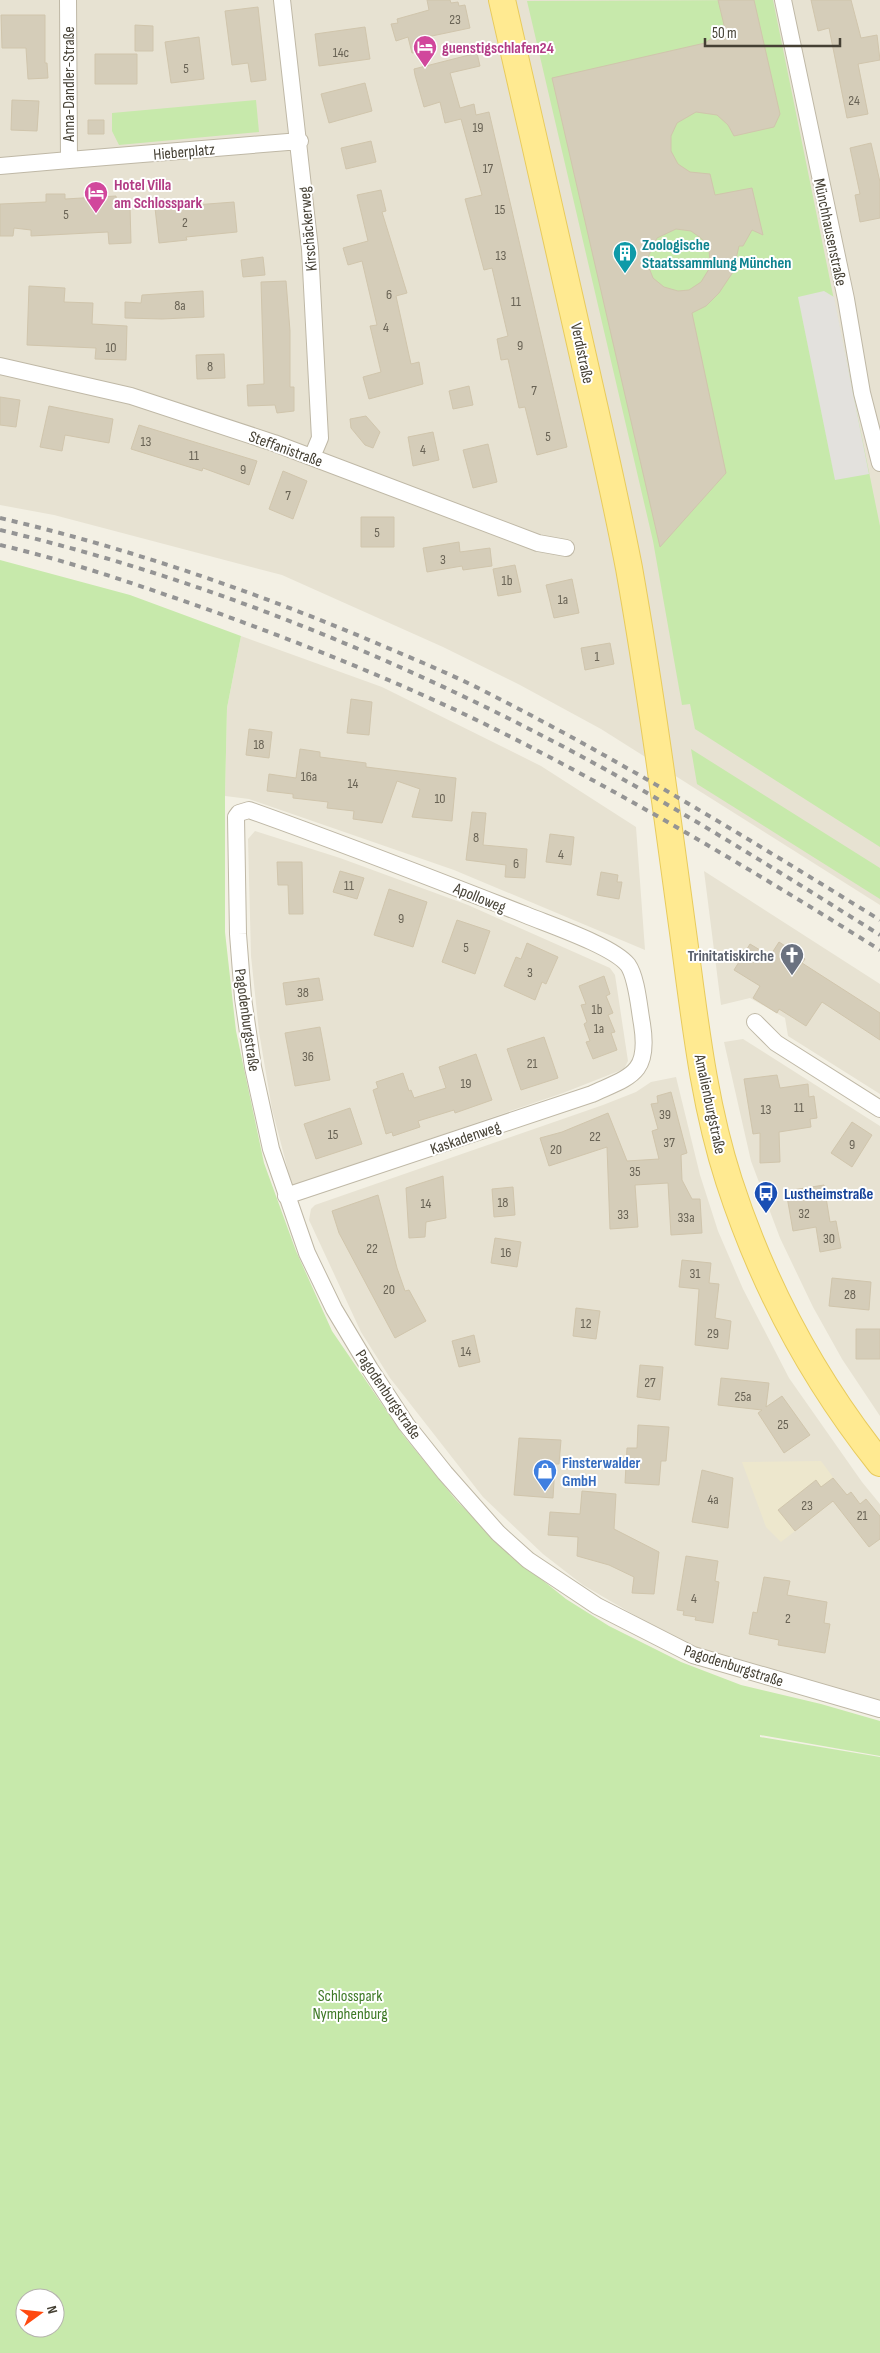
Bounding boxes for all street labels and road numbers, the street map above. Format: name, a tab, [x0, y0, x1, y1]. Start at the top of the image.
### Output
street label: Anna-Dandler-Straße	[60, 26, 79, 143]
street label: Hieberplatz	[153, 140, 216, 165]
street label: Münchhausenstraße	[809, 177, 850, 288]
street label: Kirschäckerweg	[295, 186, 322, 272]
street label: Verdistraße	[566, 321, 597, 385]
street label: Steffanistraße	[246, 427, 325, 472]
street label: Apolloweg	[450, 879, 508, 917]
street label: Pagodenburgstraße	[230, 968, 263, 1073]
street label: Amalienburgstraße	[690, 1052, 729, 1156]
street label: Kaskadenweg	[428, 1118, 503, 1159]
street label: Pagodenburgstraße	[351, 1347, 425, 1443]
street label: Pagodenburgstraße	[681, 1641, 786, 1691]

